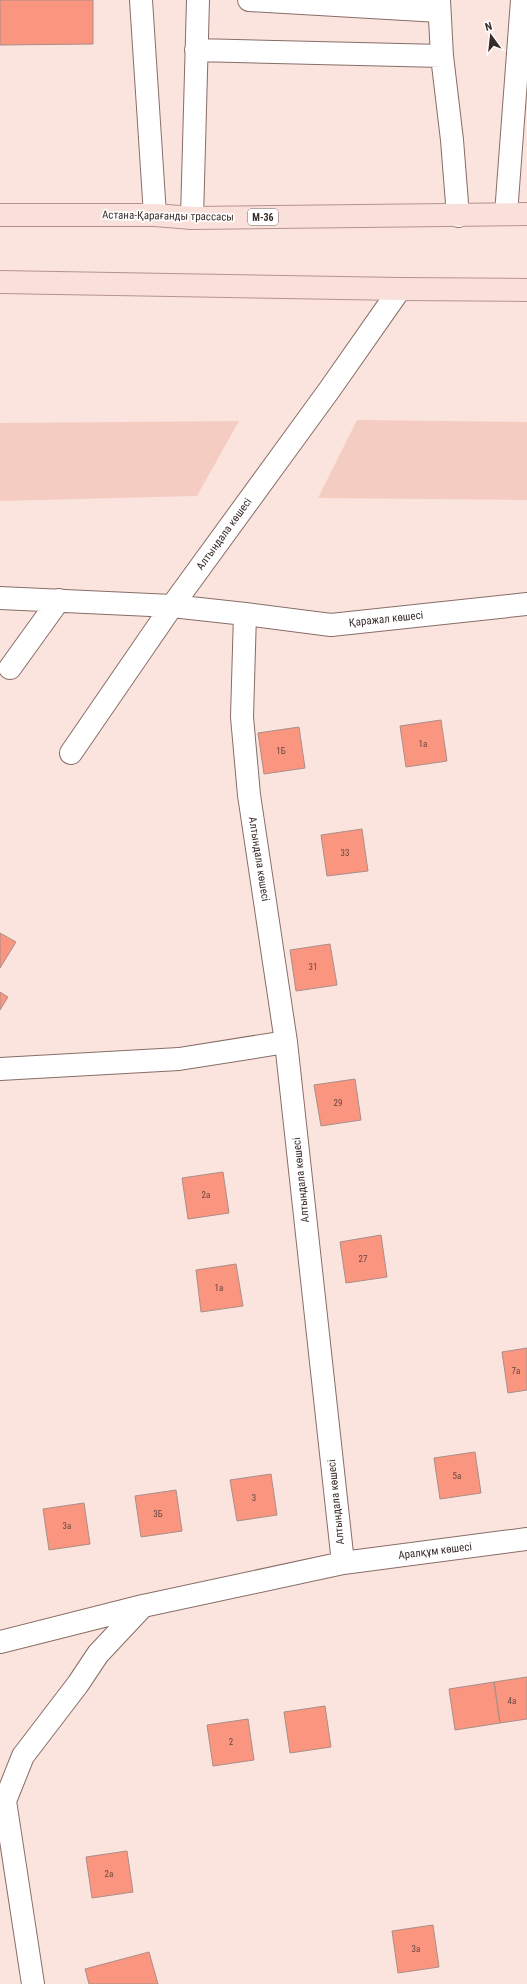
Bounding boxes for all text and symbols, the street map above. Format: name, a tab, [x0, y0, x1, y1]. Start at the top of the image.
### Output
north arrow	[471, 16, 511, 56]
text: N	[484, 20, 494, 34]
street label: Астана-Қарағанды трассасы	[102, 208, 234, 224]
road number: M-36	[248, 209, 278, 225]
street label: Алтындала көшесі	[194, 496, 254, 572]
street label: Қаражал көшесі	[348, 609, 424, 629]
house number: 1а	[419, 739, 427, 749]
house number: 1Б	[276, 746, 286, 756]
street label: Алтындала көшесі	[246, 816, 272, 902]
house number: 33	[341, 848, 349, 858]
house number: 31	[309, 962, 317, 972]
house number: 29	[334, 1098, 342, 1108]
street label: Алтындала көшесі	[290, 1137, 312, 1223]
house number: 2а	[202, 1190, 210, 1200]
house number: 27	[359, 1254, 368, 1264]
house number: 1а	[215, 1283, 223, 1293]
house number: 7а	[512, 1366, 520, 1376]
street label: Алтындала көшесі	[325, 1459, 347, 1545]
house number: 5а	[453, 1471, 461, 1481]
house number: 3	[252, 1493, 256, 1503]
house number: 3Б	[153, 1509, 163, 1519]
house number: 3а	[63, 1521, 71, 1531]
street label: Аралқұм көшесі	[397, 1540, 473, 1562]
house number: 4а	[508, 1696, 516, 1706]
house number: 2	[229, 1737, 234, 1747]
house number: 2а	[105, 1869, 113, 1879]
house number: 3а	[412, 1944, 420, 1954]

